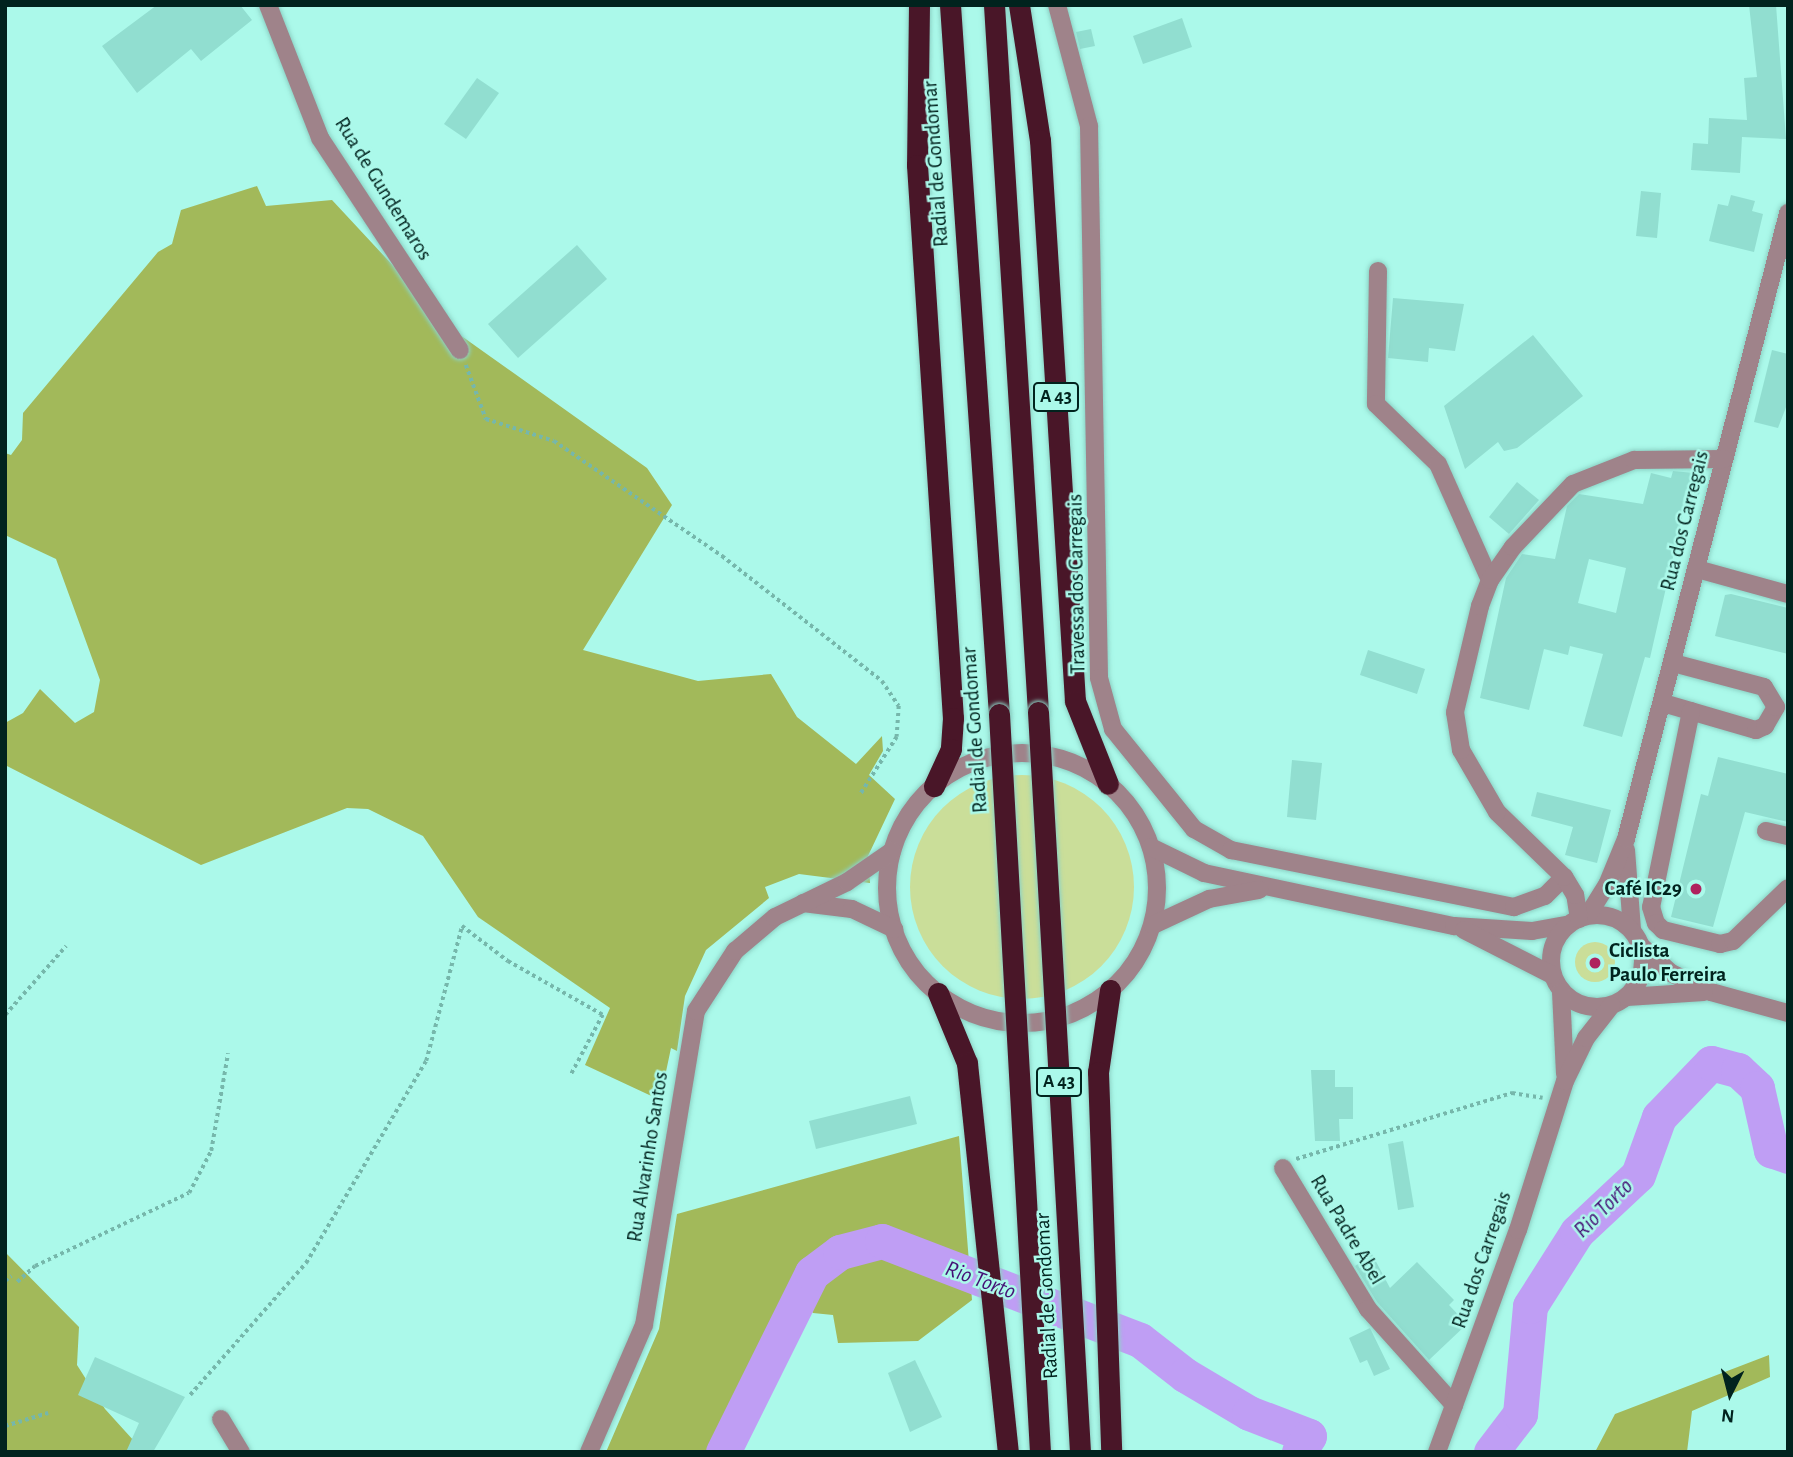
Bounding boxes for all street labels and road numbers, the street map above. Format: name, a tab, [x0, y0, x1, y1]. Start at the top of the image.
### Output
street label: Radial de Gondomar	[918, 80, 954, 248]
street label: Rua de Gundemaros	[329, 113, 437, 265]
road number: A 43	[1032, 382, 1080, 412]
street label: Rua dos Carregais	[1655, 448, 1715, 594]
street label: Travessa dos Carregais	[1063, 494, 1091, 674]
street label: Radial de Gondomar	[957, 646, 993, 814]
road number: A 43	[1034, 1066, 1084, 1098]
street label: Rua Alvarinho Santos	[622, 1070, 674, 1244]
street label: Rua Padre Abel	[1304, 1170, 1390, 1290]
street label: Rua dos Carregais	[1447, 1188, 1517, 1332]
street label: Radial de Gondomar	[1030, 1212, 1064, 1380]

